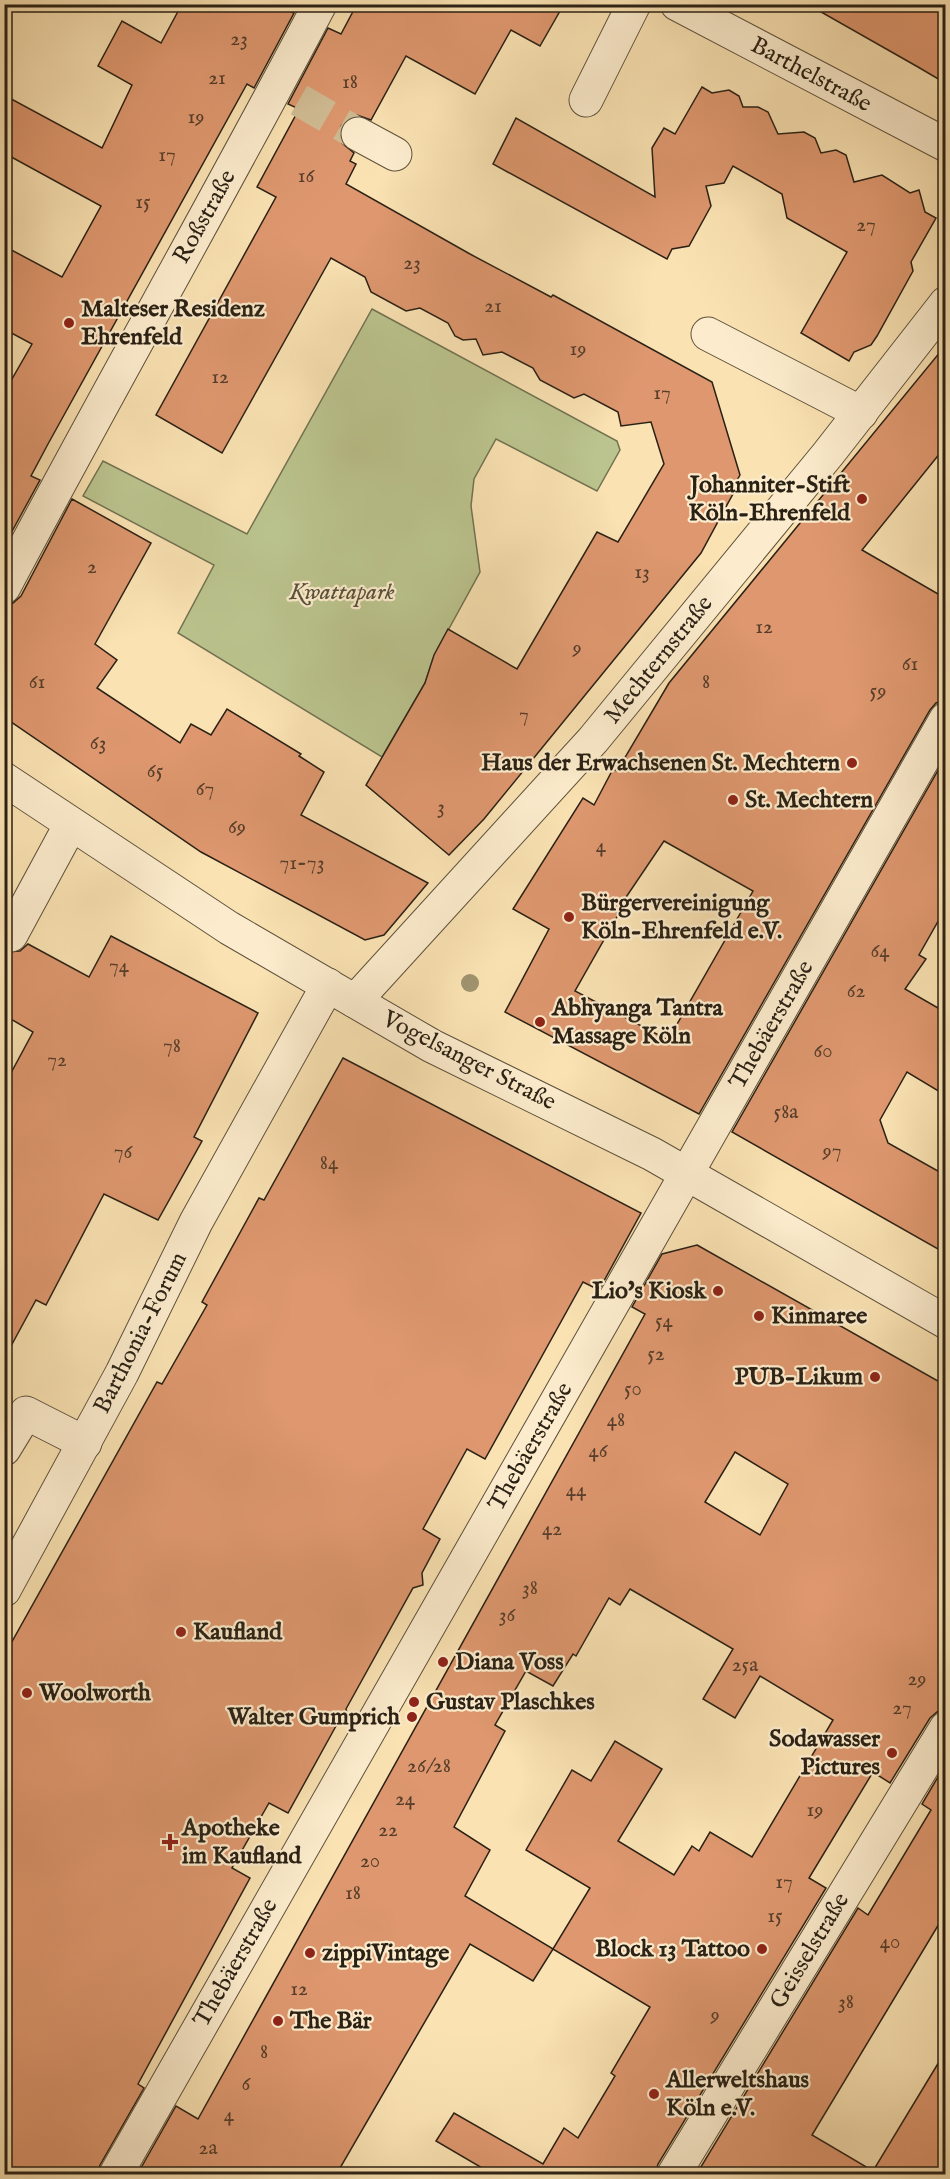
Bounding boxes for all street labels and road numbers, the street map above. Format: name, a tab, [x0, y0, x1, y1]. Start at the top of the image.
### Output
street label: Barthelstraße	[745, 30, 877, 120]
street label: Roßstraße	[167, 165, 243, 269]
street label: Mechternstraße	[598, 589, 720, 731]
street label: Thebäerstraße	[723, 955, 821, 1095]
street label: Vogelsanger Straße	[376, 1003, 561, 1118]
street label: Barthonia-Forum	[87, 1247, 195, 1419]
street label: Thebäerstraße	[482, 1377, 580, 1517]
street label: Geisselstraße	[763, 1887, 857, 2015]
street label: Thebäerstraße	[187, 1893, 285, 2033]

